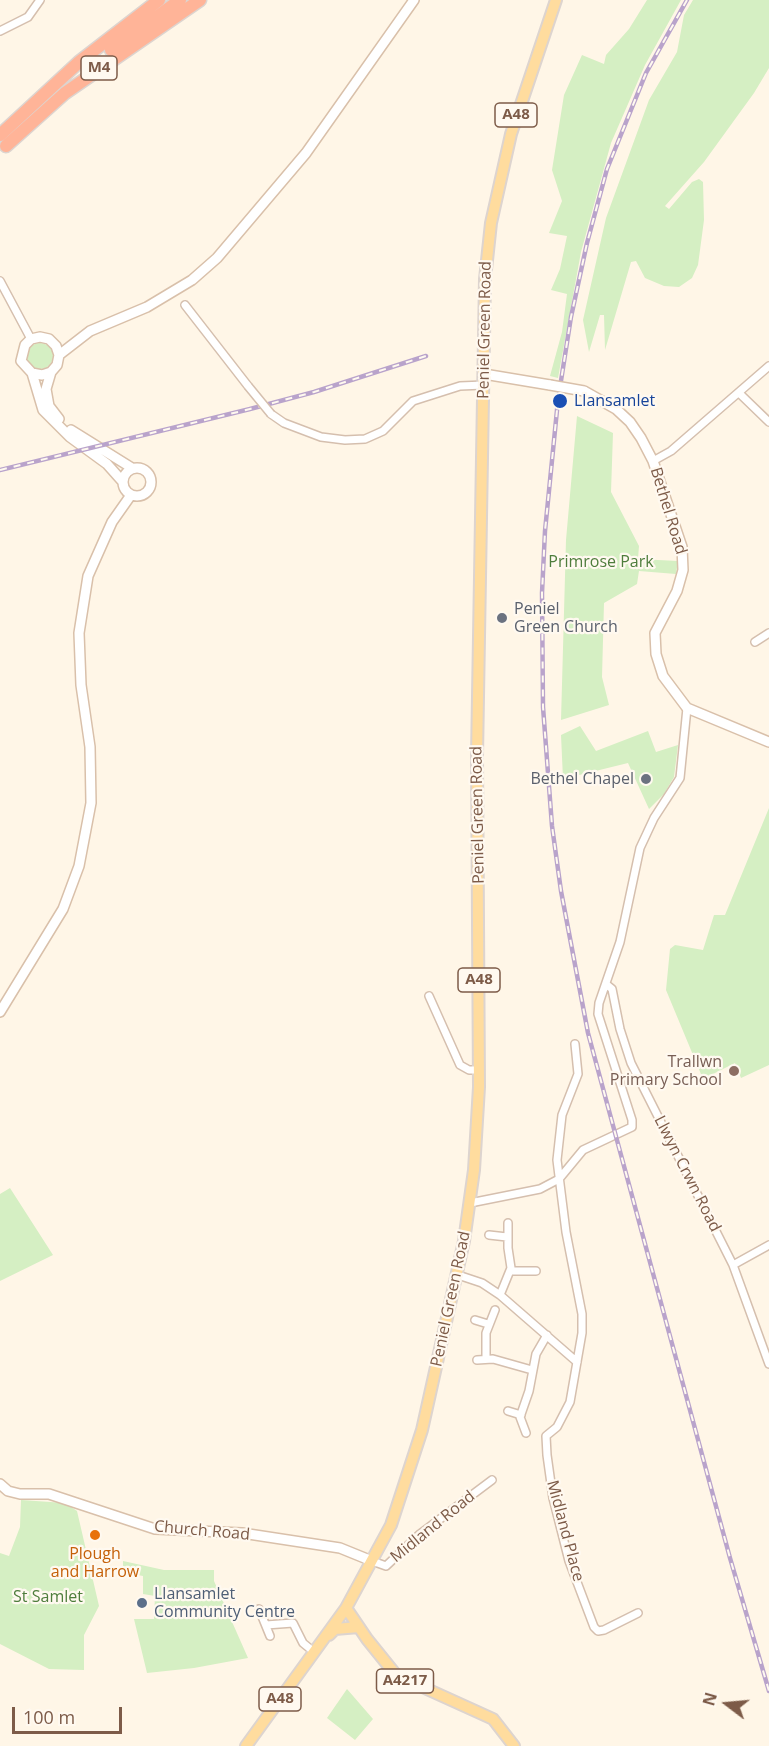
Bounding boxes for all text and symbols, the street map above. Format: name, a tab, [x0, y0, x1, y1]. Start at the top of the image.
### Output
road number: M4	[81, 56, 117, 80]
road number: A48	[495, 103, 537, 127]
street label: Peniel Green Road	[474, 261, 496, 399]
place label: Llansamlet	[574, 391, 655, 411]
marker: Llansamlet	[551, 392, 569, 410]
street label: Bethel Road	[646, 465, 690, 557]
park label: Primrose Park	[548, 552, 654, 572]
place label: Peniel Green Church	[514, 599, 618, 637]
marker: Peniel Green Church	[495, 611, 509, 625]
street label: Peniel Green Road	[467, 746, 489, 884]
place label: Bethel Chapel	[530, 769, 634, 789]
marker: Bethel Chapel	[639, 772, 653, 786]
road number: A48	[458, 968, 500, 992]
place label: Trallwn Primary School	[610, 1052, 722, 1090]
marker: Trallwn Primary School	[727, 1064, 741, 1078]
street label: Llwyn Crwn Road	[649, 1113, 725, 1235]
street label: Peniel Green Road	[427, 1230, 475, 1368]
street label: Midland Place	[542, 1478, 588, 1584]
street label: Midland Road	[387, 1487, 479, 1567]
street label: Church Road	[153, 1517, 251, 1545]
marker: Plough and Harrow	[88, 1528, 102, 1542]
place label: Plough and Harrow	[51, 1544, 139, 1582]
place label: Llansamlet Community Centre	[154, 1584, 295, 1622]
park label: St Samlet	[13, 1587, 83, 1607]
marker: Llansamlet Community Centre	[135, 1596, 149, 1610]
road number: A4217	[376, 1669, 434, 1693]
north arrow	[697, 1674, 757, 1734]
road number: A48	[259, 1687, 301, 1711]
text: N	[697, 1690, 722, 1708]
scale bar	[15, 1695, 124, 1733]
text: 100 m	[23, 1705, 75, 1729]

